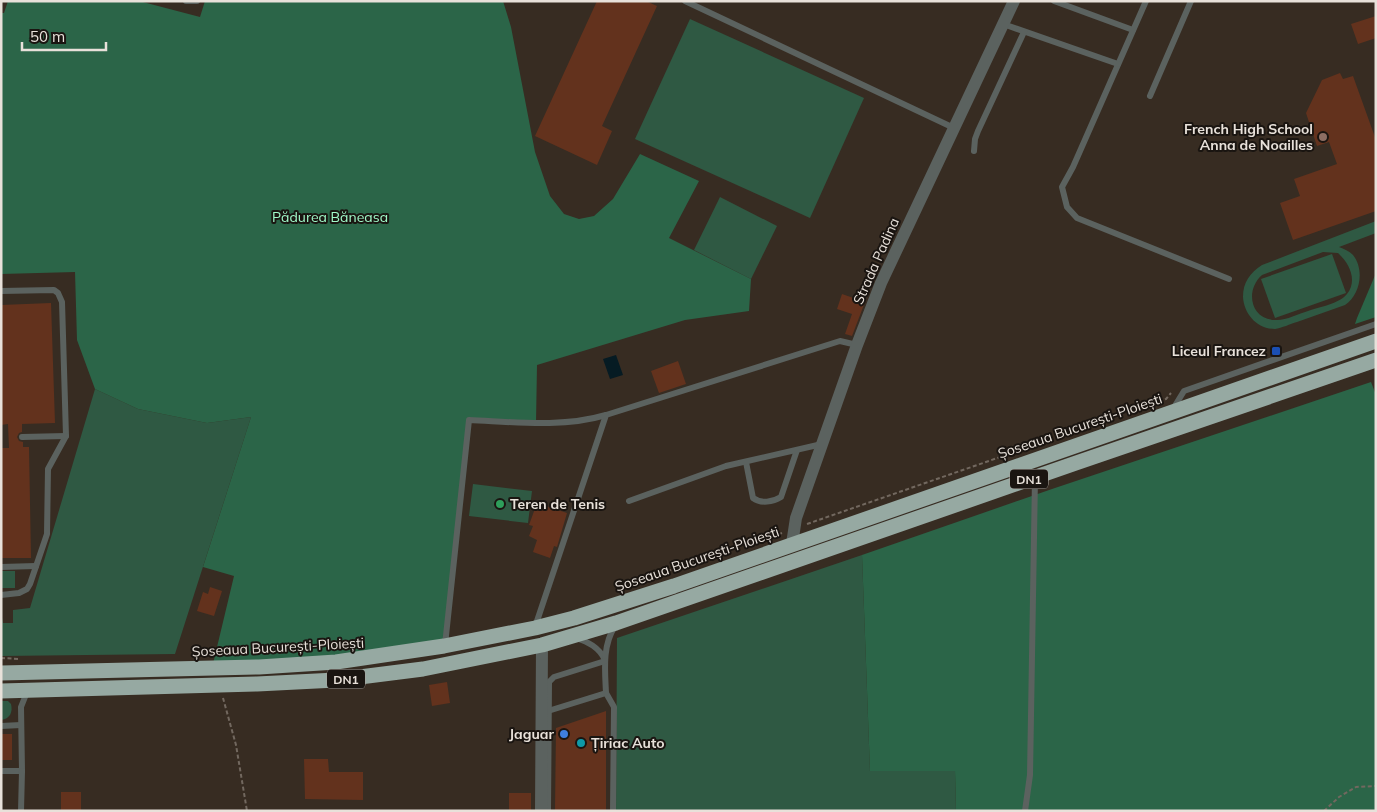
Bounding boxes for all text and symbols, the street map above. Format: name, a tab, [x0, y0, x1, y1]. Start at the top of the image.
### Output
scale bar	[22, 20, 106, 52]
text: 50 m	[30, 27, 65, 46]
place label: French High School Anna de Noailles	[1184, 120, 1313, 154]
marker: French High School Anna de Noailles	[1317, 131, 1329, 143]
park label: Pădurea Băneasa	[272, 208, 388, 226]
street label: Strada Padina	[849, 215, 903, 307]
place label: Liceul Francez	[1172, 342, 1266, 360]
marker: Liceul Francez	[1270, 345, 1282, 357]
street label: Șoseaua București-Ploiești	[995, 389, 1165, 463]
road number: DN1	[1010, 469, 1048, 488]
place label: Teren de Tenis	[510, 495, 605, 513]
marker: Teren de Tenis	[494, 498, 506, 510]
street label: Șoseaua București-Ploiești	[612, 522, 782, 596]
street label: Șoseaua București-Ploiești	[191, 633, 365, 661]
road number: DN1	[327, 670, 365, 689]
place label: Jaguar	[509, 725, 554, 743]
marker: Jaguar	[558, 728, 570, 740]
place label: Țiriac Auto	[591, 734, 664, 752]
marker: Țiriac Auto	[575, 737, 587, 749]

